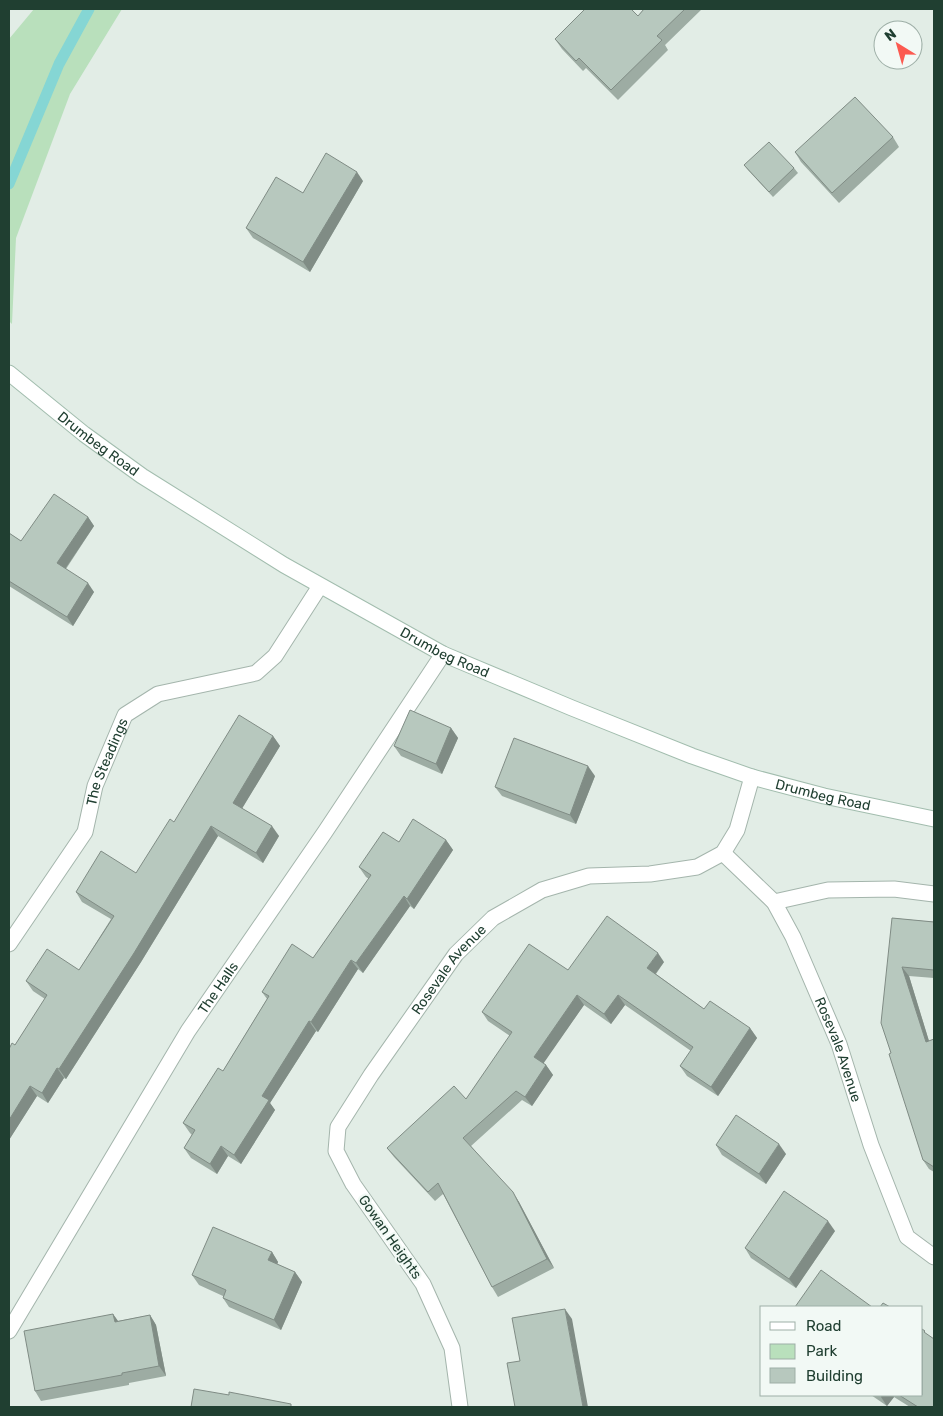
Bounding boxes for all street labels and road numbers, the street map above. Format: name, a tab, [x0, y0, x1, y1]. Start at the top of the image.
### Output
street label: Drumbeg Road	[54, 408, 142, 480]
street label: Drumbeg Road	[397, 623, 492, 681]
street label: The Steadings	[82, 715, 131, 807]
street label: Drumbeg Road	[774, 775, 872, 814]
street label: Rosevale Avenue	[408, 921, 490, 1018]
street label: The Halls	[194, 958, 242, 1017]
street label: Rosevale Avenue	[811, 994, 865, 1104]
street label: Gowan Heights	[355, 1192, 425, 1282]

